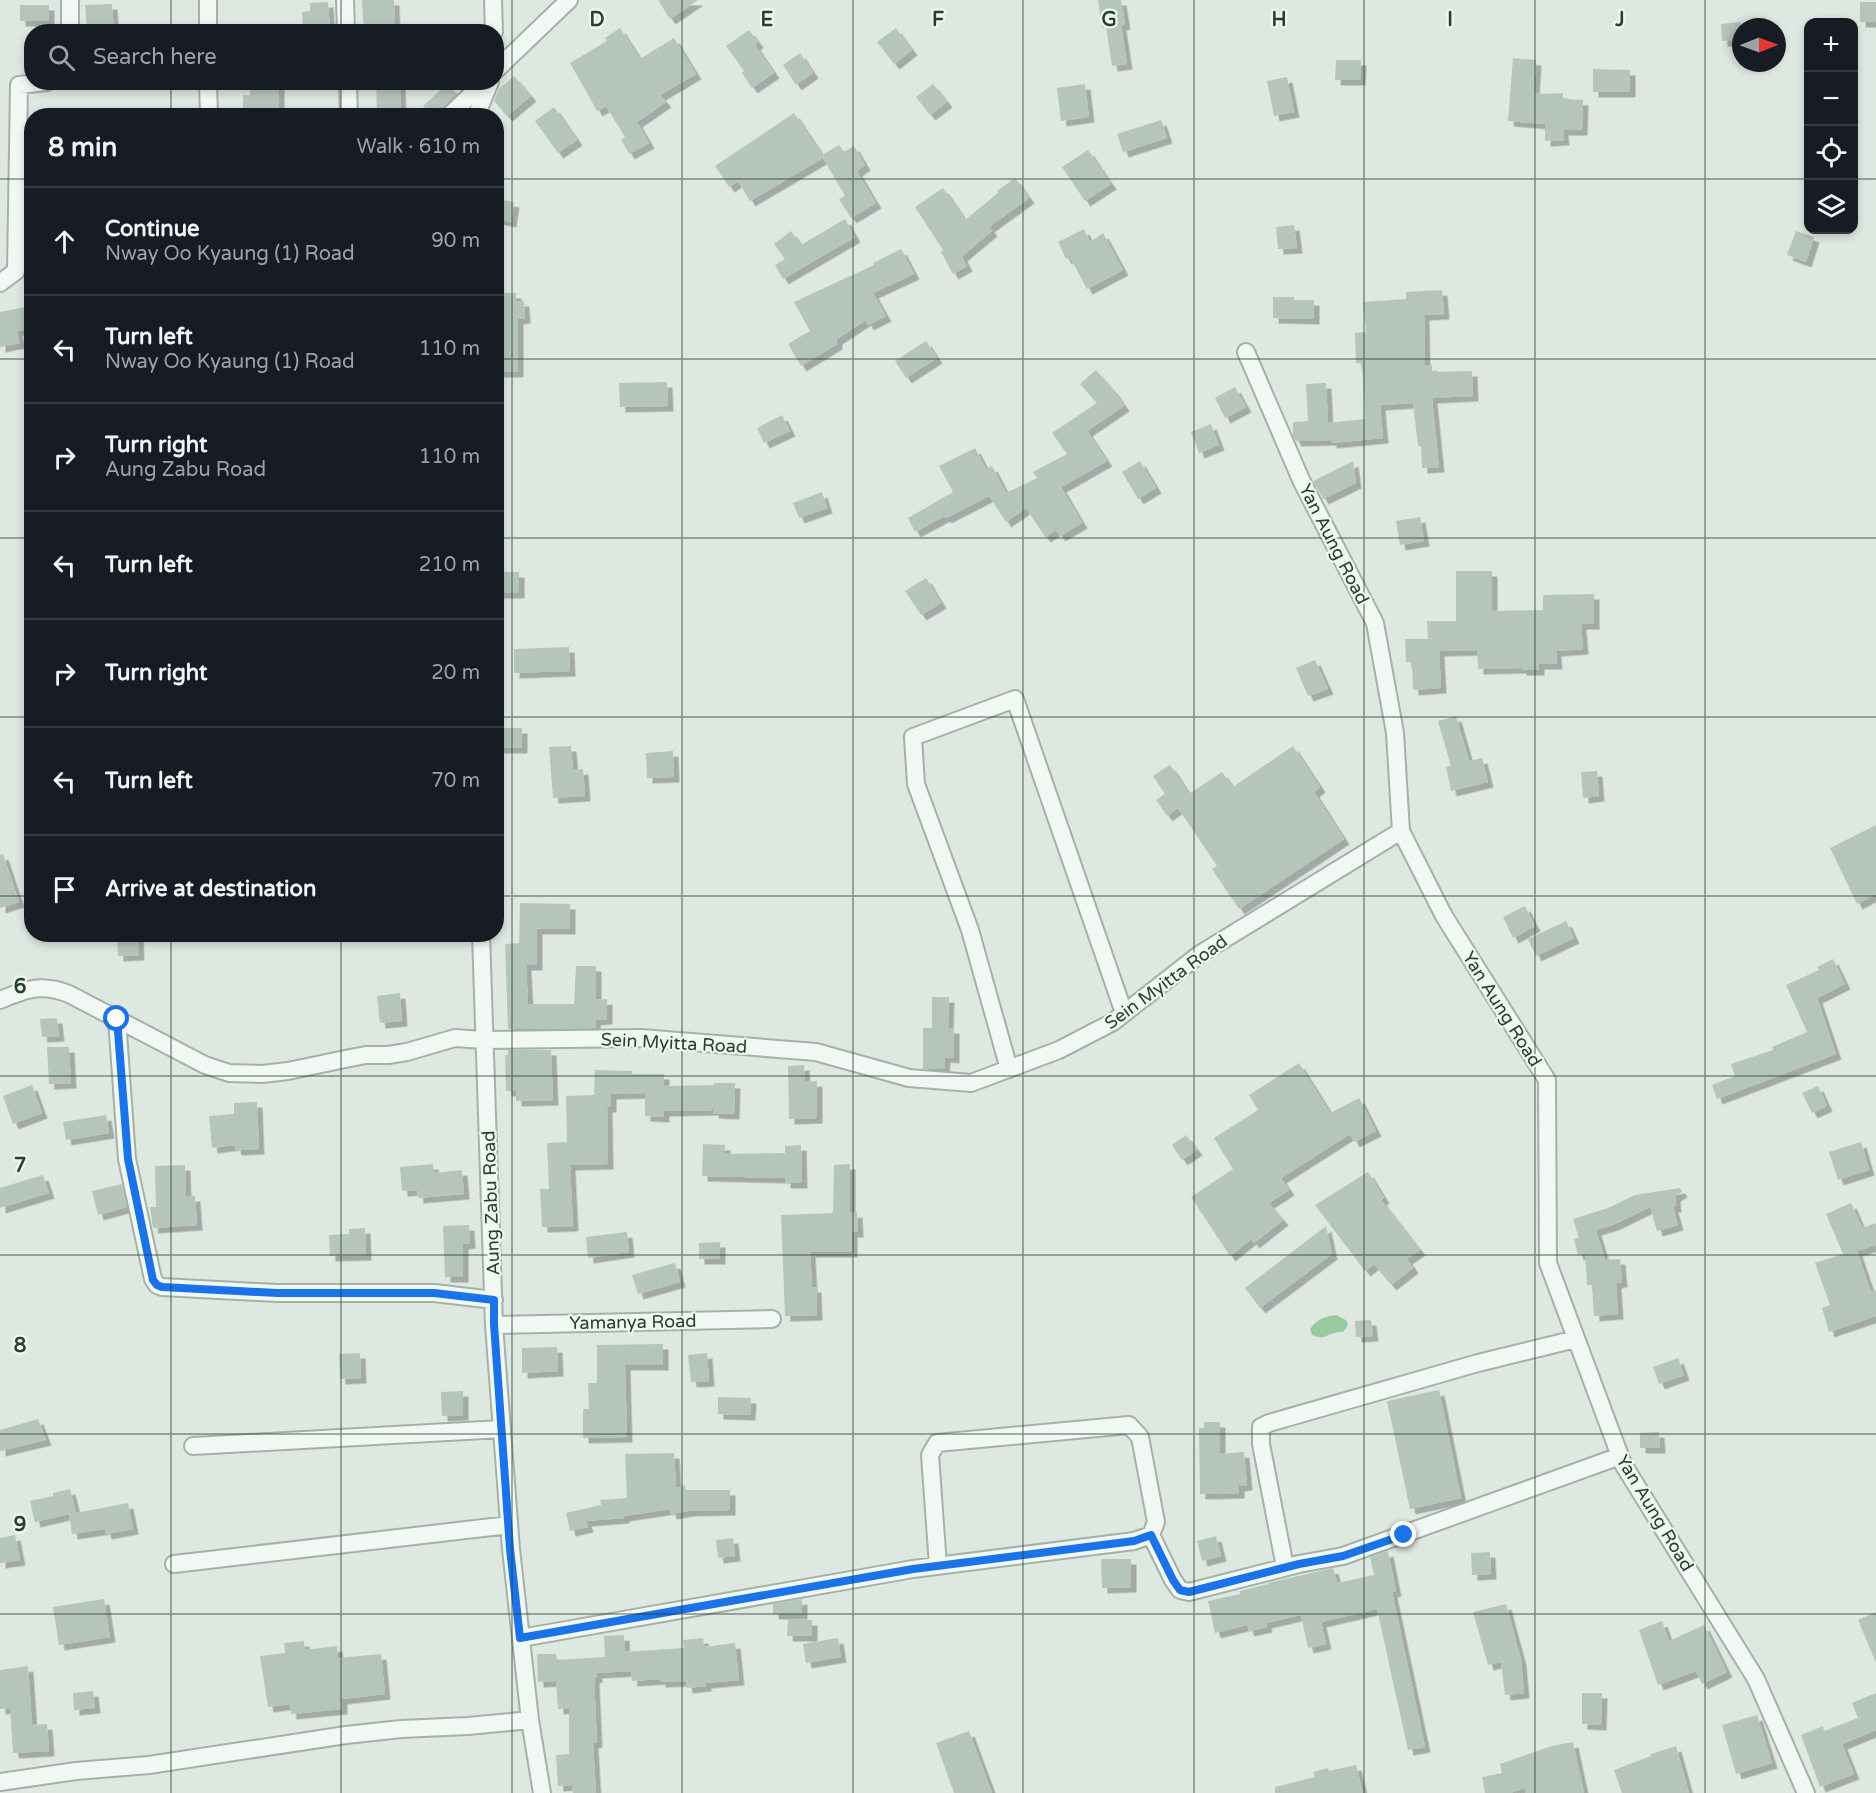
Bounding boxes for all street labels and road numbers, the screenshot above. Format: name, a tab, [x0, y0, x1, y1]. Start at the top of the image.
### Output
street label: Yan Aung Road	[1294, 480, 1374, 608]
street label: Sein Myitta Road	[1100, 930, 1232, 1034]
street label: Yan Aung Road	[1458, 947, 1546, 1071]
street label: Sein Myitta Road	[600, 1028, 748, 1058]
street label: Aung Zabu Road	[477, 1130, 505, 1276]
street label: Yamanya Road	[569, 1310, 697, 1334]
street label: Yan Aung Road	[1612, 1451, 1698, 1575]

